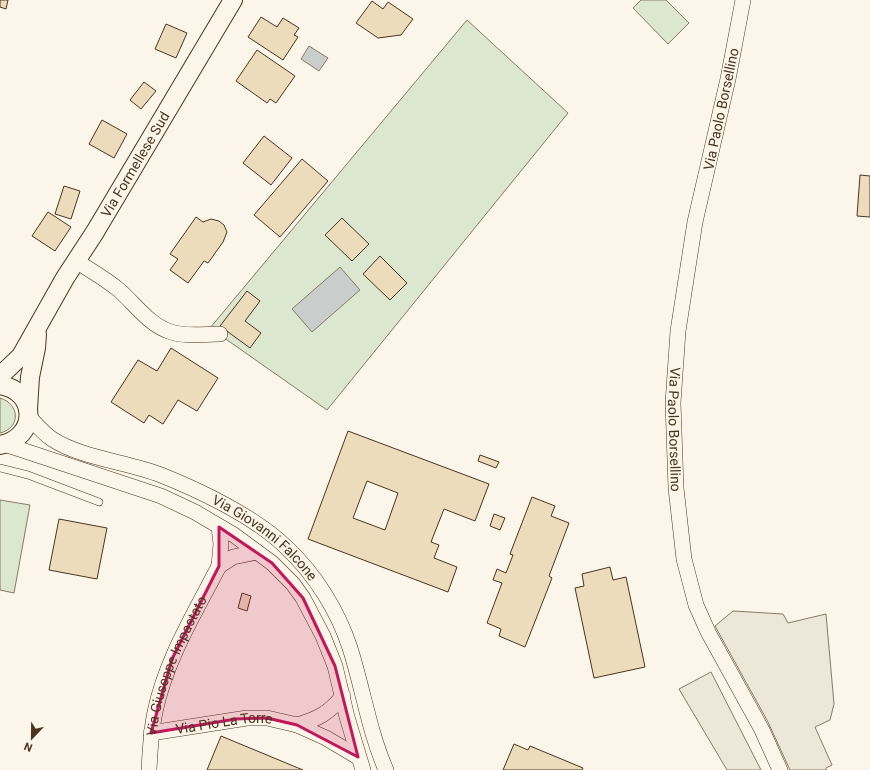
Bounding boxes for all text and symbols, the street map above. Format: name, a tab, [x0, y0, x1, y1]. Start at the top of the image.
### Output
street label: Via Paolo Borsellino	[700, 46, 742, 172]
street label: Via Formellese Sud	[98, 109, 173, 220]
street label: Via Paolo Borsellino	[665, 366, 684, 492]
street label: Via Giovanni Falcone	[210, 491, 321, 584]
street label: Via Giuseppe Impastato	[143, 593, 210, 737]
street label: Via Pio La Torre	[174, 710, 275, 737]
north arrow	[12, 718, 52, 758]
text: N	[22, 739, 34, 754]

